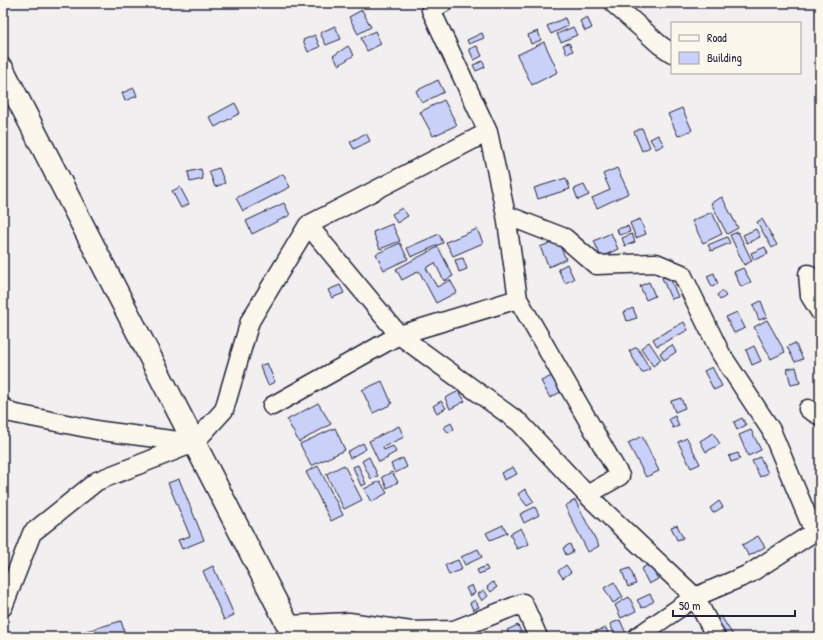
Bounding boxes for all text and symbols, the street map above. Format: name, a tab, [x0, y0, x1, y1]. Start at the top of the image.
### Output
legend	[671, 22, 801, 74]
text: Road	[707, 29, 727, 46]
text: Building	[707, 49, 742, 66]
scale bar	[673, 592, 795, 618]
text: 50 m	[679, 597, 700, 614]

